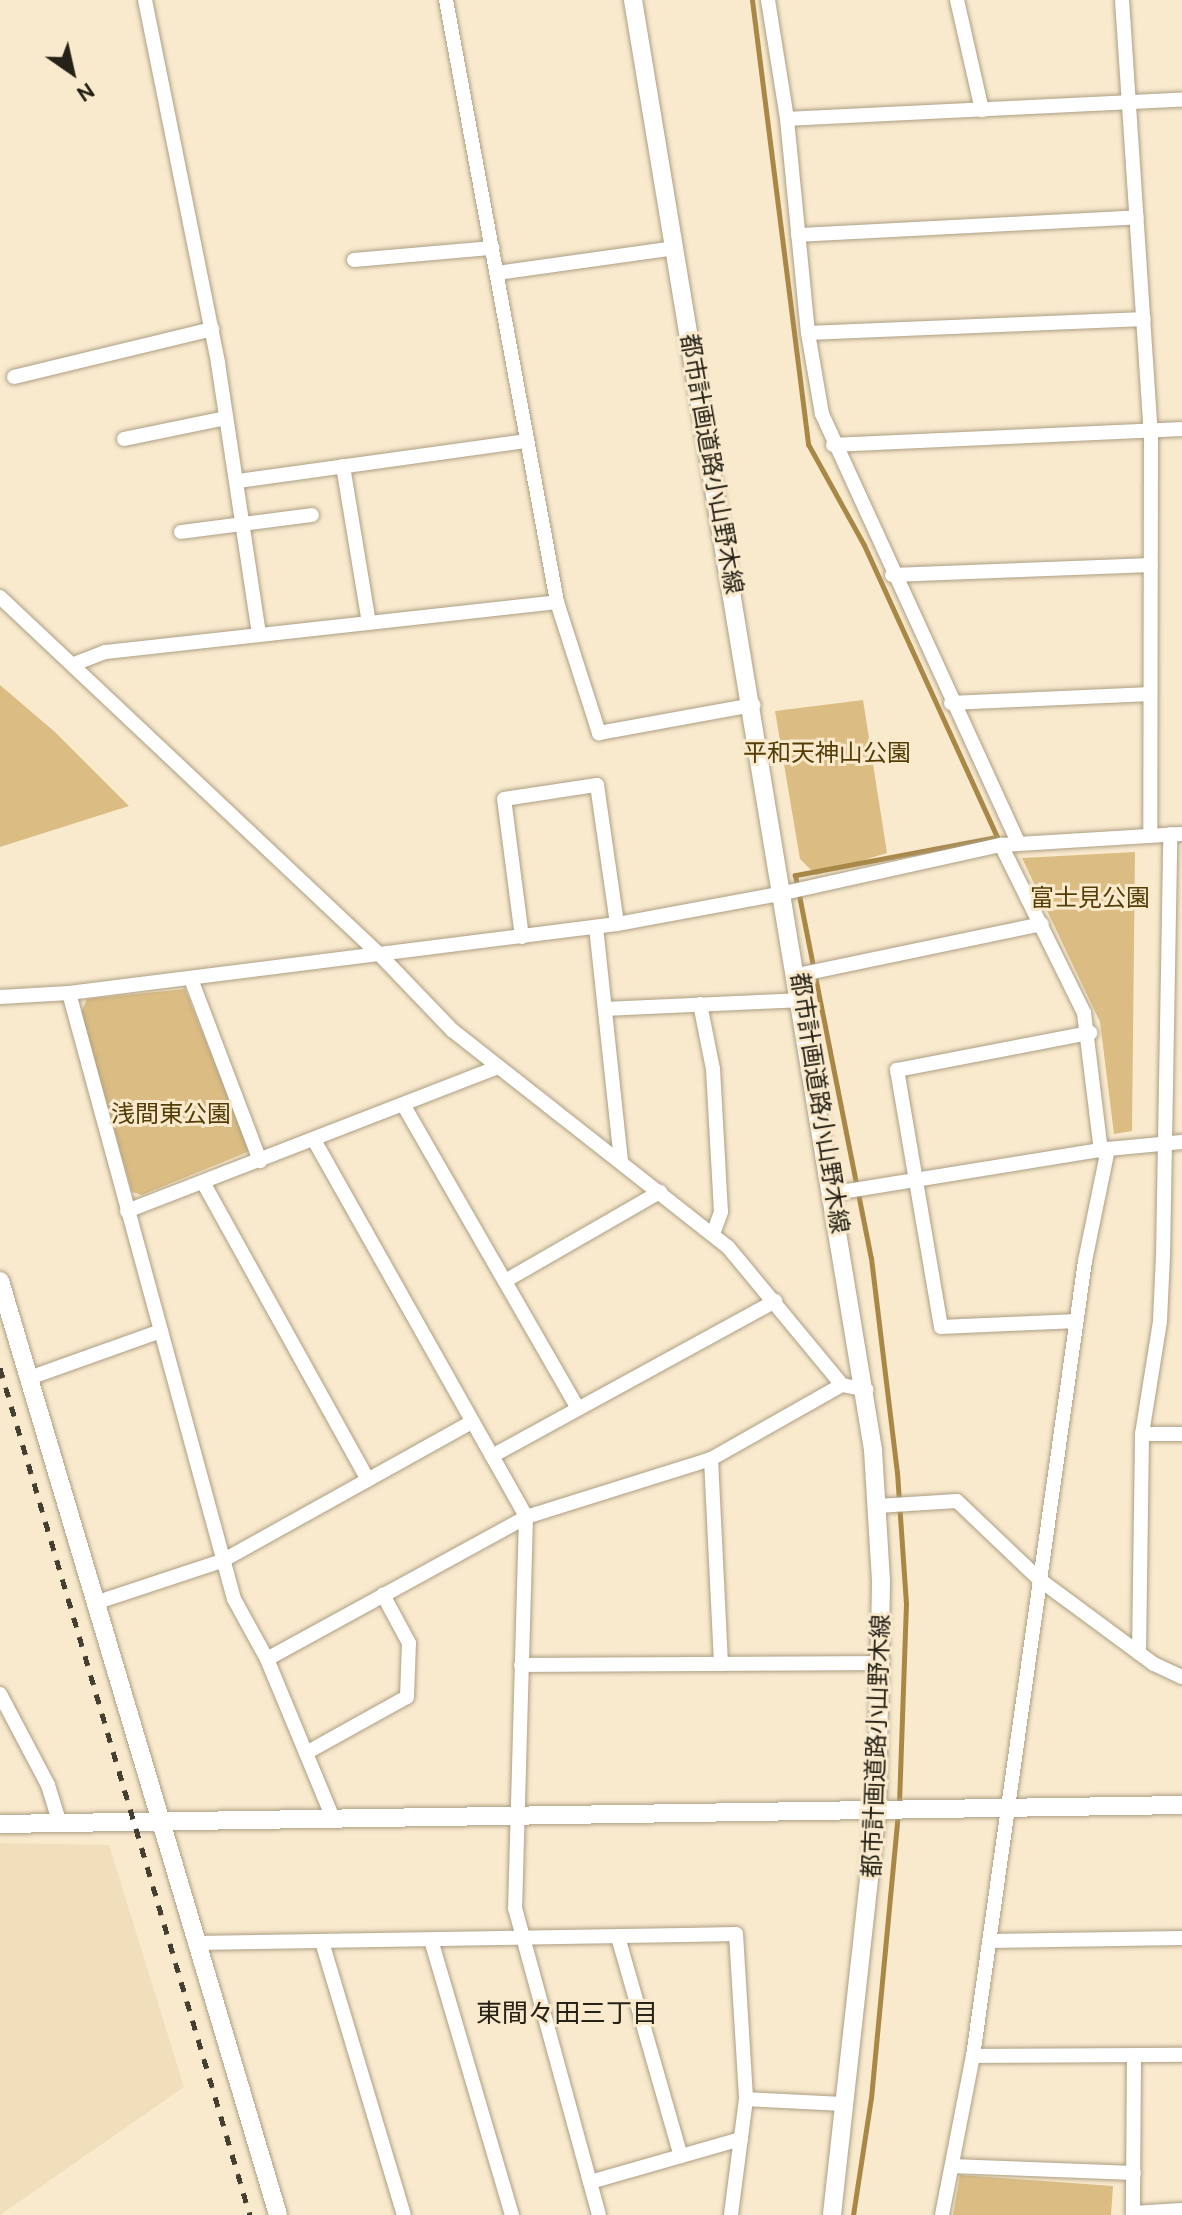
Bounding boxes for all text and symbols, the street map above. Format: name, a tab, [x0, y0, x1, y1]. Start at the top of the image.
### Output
north arrow	[32, 32, 112, 112]
text: N	[72, 77, 100, 108]
street label: 都市計画道路小山野木線	[675, 332, 749, 596]
park label: 平和天神山公園	[743, 739, 911, 767]
park label: 富士見公園	[1030, 884, 1150, 912]
street label: 都市計画道路小山野木線	[785, 970, 855, 1236]
park label: 浅間東公園	[111, 1100, 231, 1128]
street label: 都市計画道路小山野木線	[857, 1614, 895, 1878]
district label: 東間々田三丁目	[476, 1998, 658, 2030]

